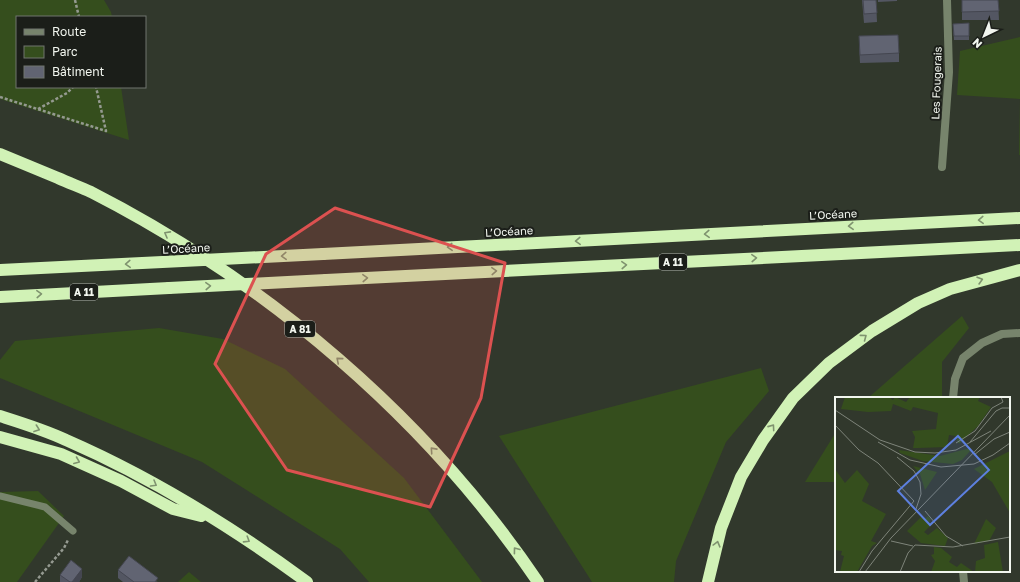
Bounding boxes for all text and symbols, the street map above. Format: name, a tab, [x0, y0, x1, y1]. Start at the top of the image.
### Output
legend	[16, 16, 146, 88]
north arrow	[964, 16, 1004, 56]
text: Route	[52, 24, 86, 39]
text: N	[969, 36, 984, 51]
text: Parc	[52, 44, 78, 59]
street label: Les Fougerais	[928, 46, 944, 120]
text: Bâtiment	[52, 64, 105, 79]
street label: L’Océane	[809, 206, 857, 222]
one-way arrow	[978, 215, 984, 224]
one-way arrow	[848, 222, 854, 231]
street label: L’Océane	[485, 223, 533, 239]
one-way arrow	[704, 230, 710, 238]
one-way arrow	[163, 232, 171, 239]
one-way arrow	[575, 236, 581, 245]
street label: L’Océane	[162, 240, 210, 256]
one-way arrow	[447, 243, 453, 252]
one-way arrow	[281, 251, 287, 260]
road number: A 11	[659, 254, 687, 270]
one-way arrow	[751, 254, 757, 263]
one-way arrow	[125, 260, 131, 269]
one-way arrow	[621, 260, 627, 269]
one-way arrow	[491, 267, 497, 276]
one-way arrow	[362, 273, 368, 282]
one-way arrow	[976, 276, 983, 285]
one-way arrow	[205, 281, 211, 290]
road number: A 11	[70, 284, 98, 300]
one-way arrow	[36, 290, 42, 299]
road number: A 81	[285, 321, 315, 337]
one-way arrow	[860, 335, 867, 342]
one-way arrow	[337, 358, 344, 365]
inset map	[835, 397, 1010, 572]
one-way arrow	[33, 424, 40, 432]
one-way arrow	[767, 425, 774, 432]
one-way arrow	[430, 447, 438, 455]
one-way arrow	[74, 456, 81, 464]
one-way arrow	[150, 480, 157, 487]
one-way arrow	[243, 535, 250, 543]
one-way arrow	[712, 541, 720, 547]
one-way arrow	[513, 548, 520, 555]

